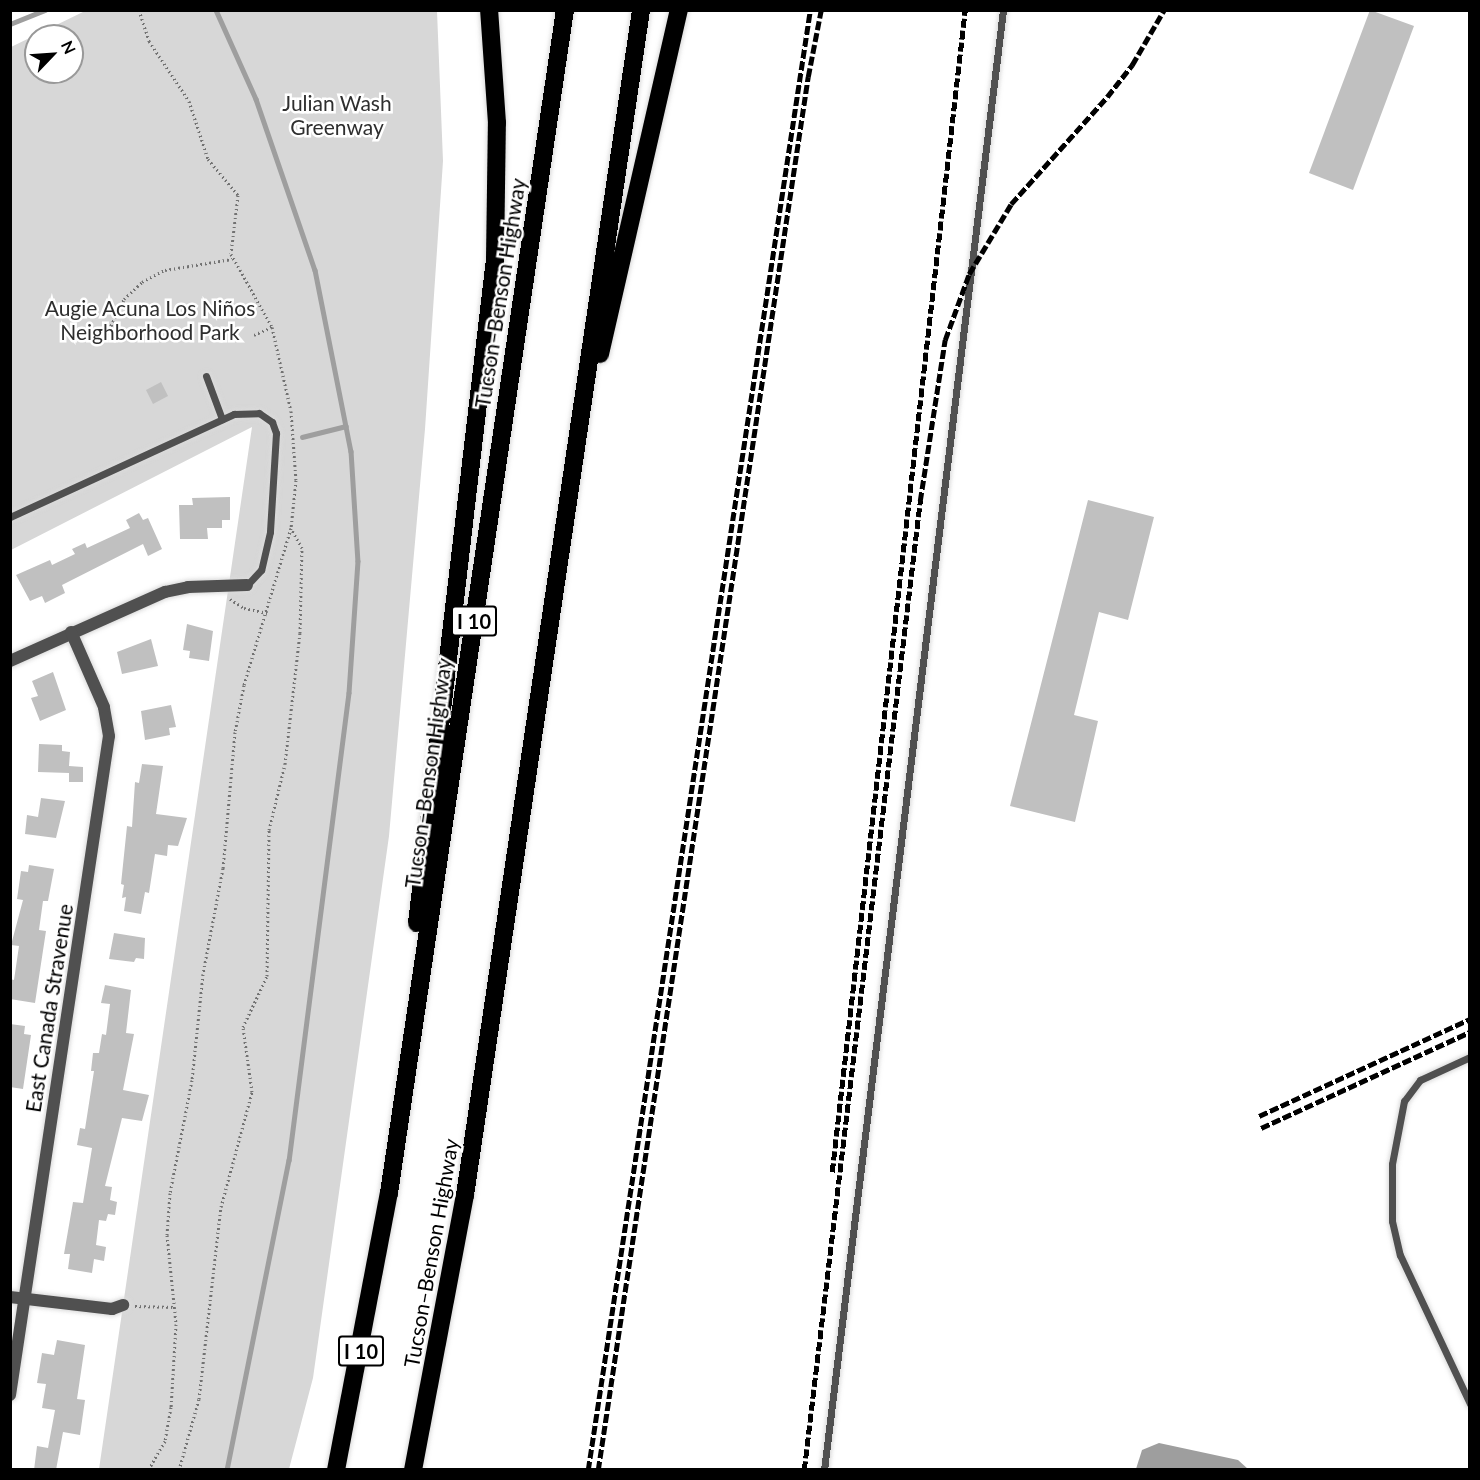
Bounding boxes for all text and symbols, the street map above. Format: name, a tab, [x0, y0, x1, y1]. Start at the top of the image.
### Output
north arrow	[24, 24, 84, 84]
text: N	[58, 37, 80, 57]
park label: Julian Wash Greenway	[282, 90, 392, 140]
street label: Tucson–Benson Highway	[469, 176, 531, 410]
park label: Augie Acuna Los Niños Neighborhood Park	[44, 295, 256, 345]
road number: I 10	[450, 604, 498, 638]
street label: Tucson–Benson Highway	[399, 656, 457, 890]
street label: East Canada Stravenue	[20, 902, 78, 1114]
street label: Tucson–Benson Highway	[398, 1137, 464, 1369]
road number: I 10	[337, 1334, 385, 1368]

